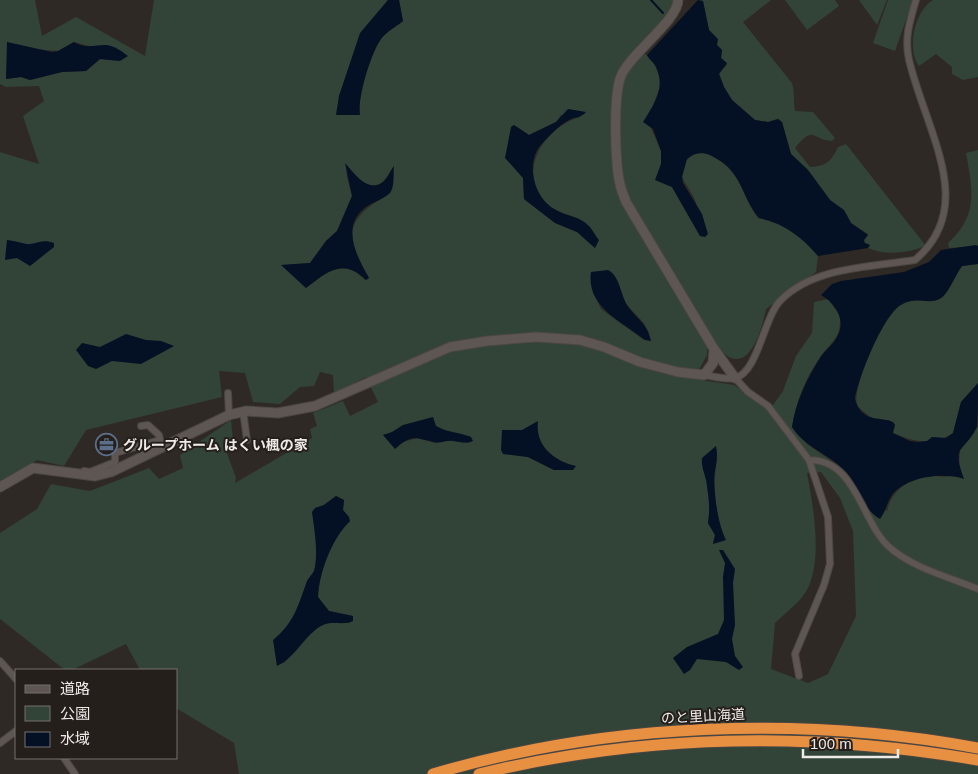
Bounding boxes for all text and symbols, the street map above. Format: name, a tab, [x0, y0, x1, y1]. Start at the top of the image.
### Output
office icon: グループホーム はくい楓の家	[95, 433, 119, 457]
place label: グループホーム はくい楓の家	[123, 437, 308, 453]
legend	[15, 669, 178, 759]
text: 道路	[60, 680, 90, 697]
text: 公園	[60, 705, 90, 722]
street label: のと里山海道	[661, 706, 745, 726]
scale bar	[803, 726, 898, 758]
text: 水域	[60, 730, 90, 747]
text: 100 m	[810, 735, 852, 752]

